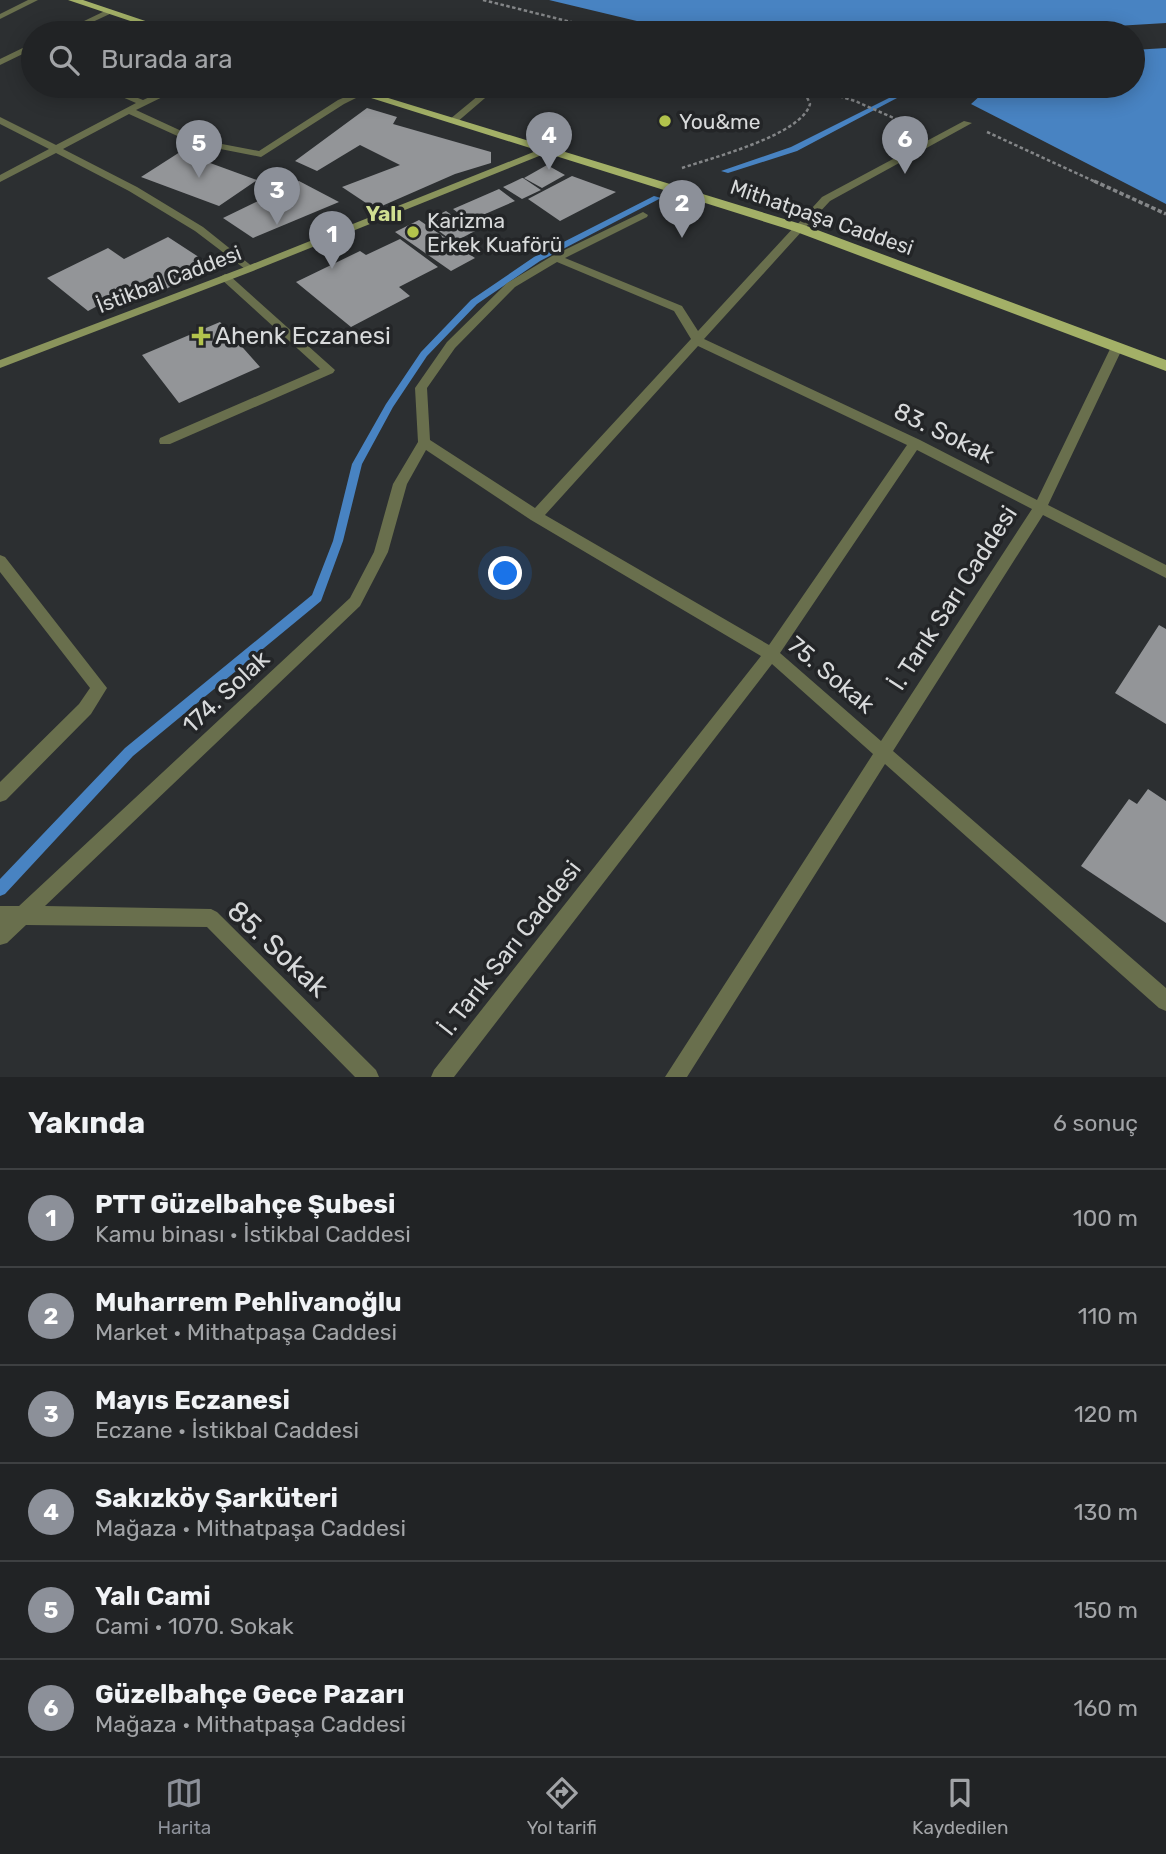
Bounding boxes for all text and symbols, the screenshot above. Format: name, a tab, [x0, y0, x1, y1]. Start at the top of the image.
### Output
search box	[21, 21, 1145, 98]
icon: search	[45, 41, 83, 79]
text: Burada ara	[101, 44, 233, 75]
place label: You&me	[679, 109, 761, 134]
pin: 4	[526, 112, 572, 170]
marker: You&me	[657, 113, 673, 129]
pin: 6	[882, 116, 928, 174]
pin: 5	[176, 120, 222, 178]
pin: 3	[254, 167, 300, 225]
street label: Mithatpaşa Caddesi	[727, 174, 917, 260]
pin: 2	[659, 180, 705, 238]
district label: Yalı	[366, 201, 402, 226]
place label: Karizma Erkek Kuaförü	[427, 208, 562, 257]
pin: 1	[309, 211, 355, 269]
marker: Karizma Erkek Kuaförü	[405, 224, 421, 240]
street label: İstikbal Caddesi	[93, 240, 245, 318]
place label: Ahenk Eczanesi	[215, 322, 391, 350]
marker: Ahenk Eczanesi	[193, 328, 209, 344]
street label: 83. Sokak	[889, 397, 999, 470]
street label: İ. Tarık Sarı Caddesi	[883, 501, 1023, 695]
your location	[488, 556, 522, 590]
street label: 75. Sokak	[782, 631, 881, 720]
street label: 174. Solak	[177, 644, 276, 739]
street label: İ. Tarık Sarı Caddesi	[433, 855, 587, 1041]
street label: 85. Sokak	[221, 894, 336, 1004]
text: Yakında	[28, 1105, 145, 1141]
text: 6 sonuç	[1053, 1109, 1138, 1137]
text: PTT Güzelbahçe Şubesi	[95, 1189, 395, 1220]
text: 1	[45, 1204, 57, 1232]
text: 100 m	[1073, 1204, 1138, 1232]
text: Kamu binası · İstikbal Caddesi	[95, 1220, 411, 1248]
text: Muharrem Pehlivanoğlu	[95, 1287, 402, 1318]
text: 2	[44, 1302, 58, 1330]
text: 110 m	[1078, 1302, 1138, 1330]
text: Market · Mithatpaşa Caddesi	[95, 1318, 397, 1346]
text: Mayıs Eczanesi	[95, 1385, 290, 1416]
text: 3	[43, 1400, 59, 1428]
text: 120 m	[1074, 1400, 1138, 1428]
text: Eczane · İstikbal Caddesi	[95, 1416, 359, 1444]
text: Sakızköy Şarküteri	[95, 1483, 338, 1514]
text: 4	[43, 1498, 59, 1526]
text: 130 m	[1074, 1498, 1138, 1526]
text: Mağaza · Mithatpaşa Caddesi	[95, 1514, 406, 1542]
text: Yalı Cami	[95, 1581, 211, 1612]
text: 5	[44, 1596, 58, 1624]
text: 150 m	[1074, 1596, 1138, 1624]
text: Cami · 1070. Sokak	[95, 1612, 294, 1640]
text: Güzelbahçe Gece Pazarı	[95, 1679, 405, 1710]
text: 6	[44, 1694, 58, 1722]
text: 160 m	[1074, 1694, 1138, 1722]
text: Mağaza · Mithatpaşa Caddesi	[95, 1710, 406, 1738]
tab: Harita	[158, 1774, 211, 1839]
tab: Yol tarifi	[526, 1774, 597, 1839]
tab: Kaydedilen	[912, 1774, 1008, 1839]

